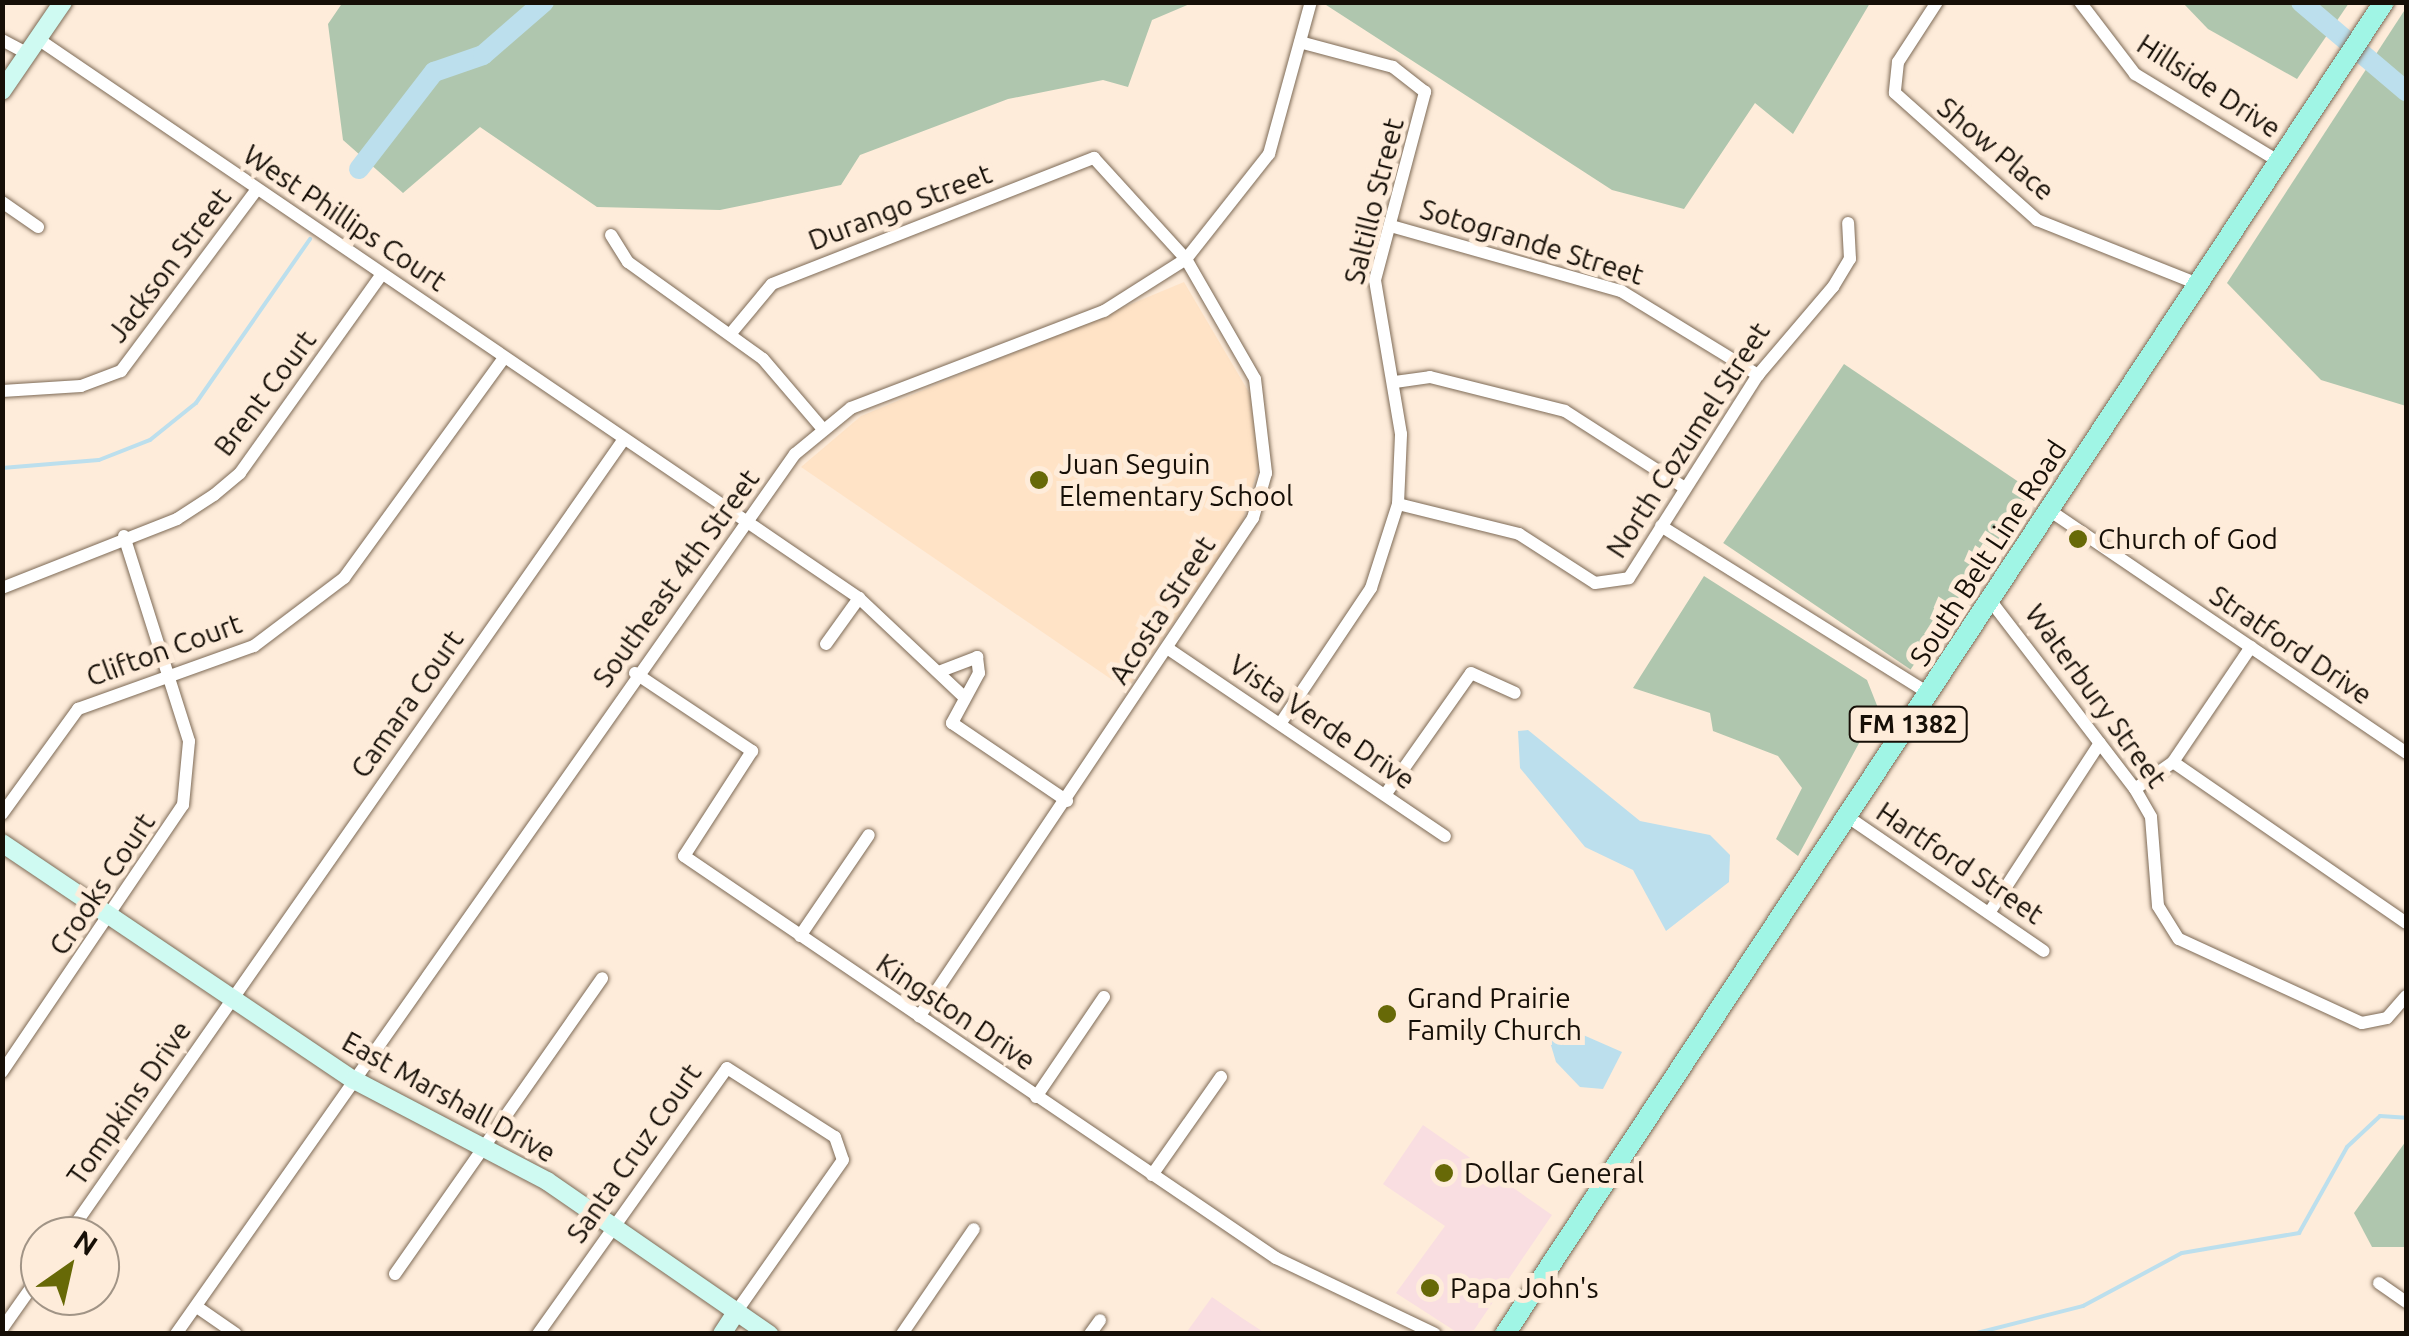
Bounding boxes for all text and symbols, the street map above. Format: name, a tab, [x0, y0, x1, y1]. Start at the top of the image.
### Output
street label: Hillside Drive	[2131, 27, 2287, 145]
street label: Show Place	[1931, 90, 2061, 208]
street label: Saltillo Street	[1337, 115, 1411, 287]
street label: West Phillips Court	[237, 138, 453, 298]
street label: Durango Street	[804, 157, 996, 257]
street label: Jackson Street	[100, 181, 238, 349]
street label: Sotogrande Street	[1416, 192, 1648, 292]
street label: North Cozumel Street	[1599, 316, 1777, 564]
street label: Brent Court	[207, 324, 323, 462]
street label: South Belt Line Road	[1903, 434, 2073, 672]
place label: Juan Seguin Elementary School	[1059, 447, 1293, 513]
street label: Southeast 4th Street	[586, 463, 766, 693]
marker: Juan Seguin Elementary School	[1028, 469, 1050, 491]
place label: Church of God	[2098, 522, 2278, 556]
marker: Church of God	[2067, 528, 2089, 550]
street label: Acosta Street	[1102, 530, 1222, 690]
street label: Stratford Drive	[2204, 578, 2378, 712]
street label: Waterbury Street	[2018, 598, 2174, 794]
street label: Clifton Court	[82, 606, 246, 694]
street label: Camara Court	[344, 624, 470, 784]
street label: Vista Verde Drive	[1223, 648, 1421, 796]
road number: FM 1382	[1848, 704, 1968, 744]
street label: Hartford Street	[1870, 795, 2050, 931]
street label: Crooks Court	[42, 806, 162, 962]
street label: Kingston Drive	[870, 946, 1042, 1078]
place label: Grand Prairie Family Church	[1407, 981, 1582, 1047]
marker: Grand Prairie Family Church	[1376, 1003, 1398, 1025]
street label: Tompkins Drive	[60, 1014, 198, 1192]
street label: East Marshall Drive	[336, 1024, 562, 1170]
street label: Santa Cruz Court	[560, 1057, 708, 1249]
place label: Dollar General	[1464, 1156, 1644, 1190]
marker: Dollar General	[1433, 1162, 1455, 1184]
north arrow	[20, 1216, 120, 1316]
text: N	[69, 1224, 103, 1261]
place label: Papa John's	[1450, 1271, 1599, 1305]
marker: Papa John's	[1419, 1277, 1441, 1299]

